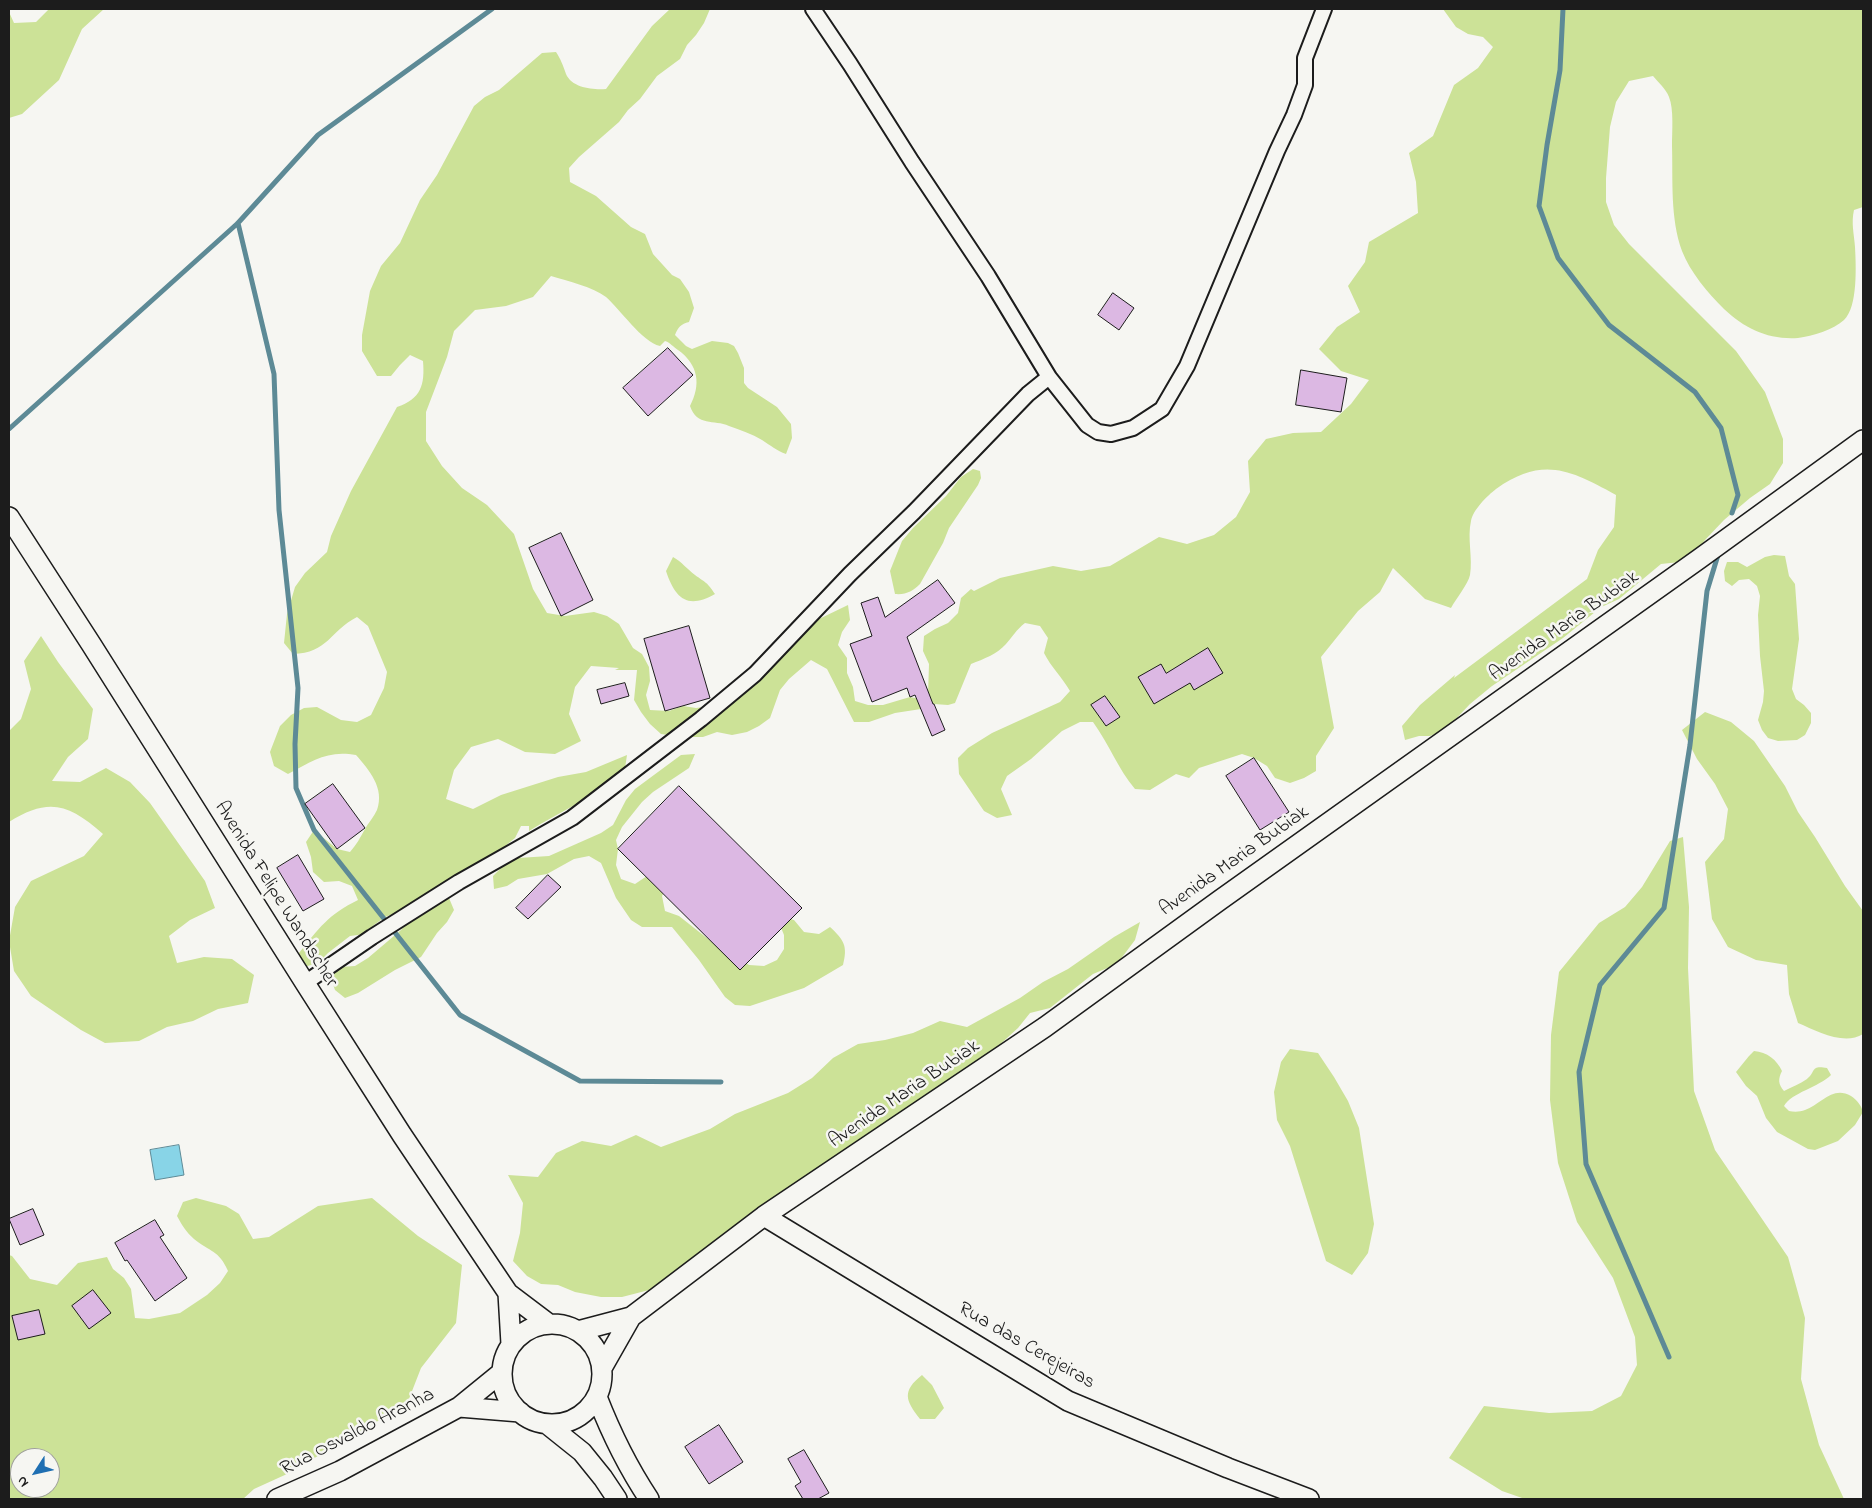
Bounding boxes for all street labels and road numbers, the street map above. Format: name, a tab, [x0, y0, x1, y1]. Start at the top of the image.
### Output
street label: Avenida Maria Bubiak	[1486, 566, 1644, 688]
street label: Avenida Felipe Wandscher	[208, 798, 342, 992]
street label: Avenida Maria Bubiak	[1156, 801, 1314, 923]
street label: Avenida Maria Bubiak	[825, 1036, 985, 1154]
street label: Rua das Cerejeiras	[953, 1298, 1099, 1396]
street label: Rua Osvaldo Aranha	[277, 1384, 439, 1482]

